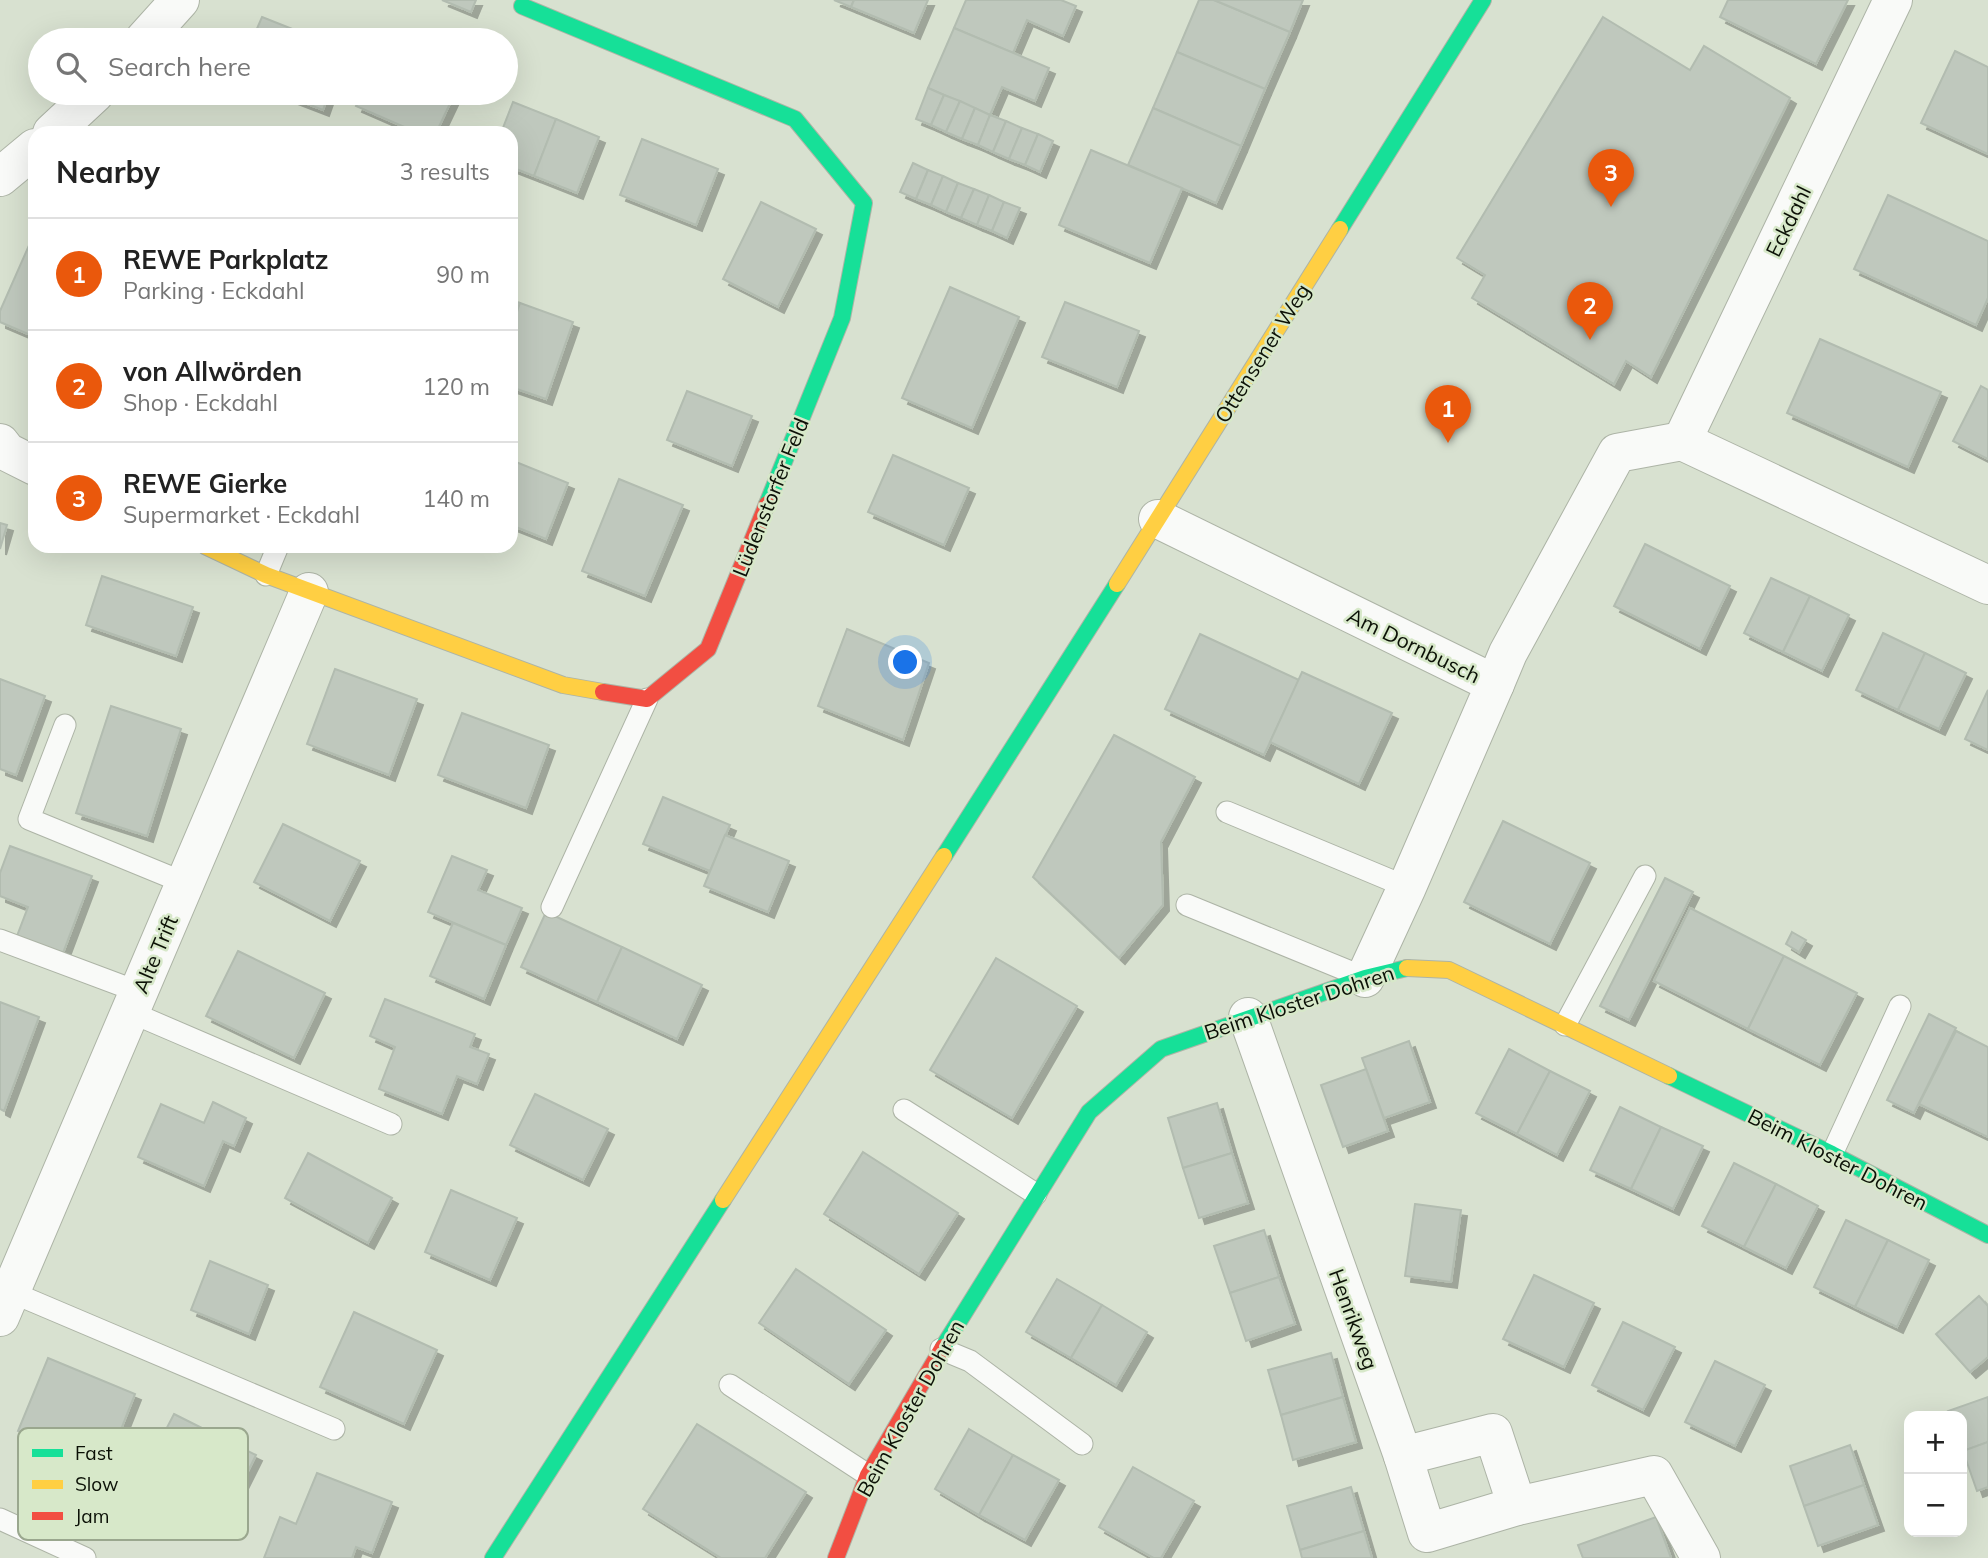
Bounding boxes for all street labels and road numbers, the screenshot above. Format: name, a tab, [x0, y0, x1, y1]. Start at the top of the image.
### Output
street label: Eckdahl	[1760, 181, 1816, 261]
street label: Ottensener Weg	[1209, 279, 1315, 427]
street label: Lüdenstorfer Feld	[726, 414, 814, 580]
street label: Am Dornbusch	[1343, 602, 1485, 688]
street label: Alte Trift	[127, 911, 183, 997]
street label: Beim Kloster Dohren	[1201, 959, 1397, 1045]
street label: Beim Kloster Dohren	[1744, 1102, 1932, 1216]
street label: Henrikweg	[1324, 1265, 1384, 1373]
street label: Beim Kloster Dohren	[851, 1315, 969, 1501]

